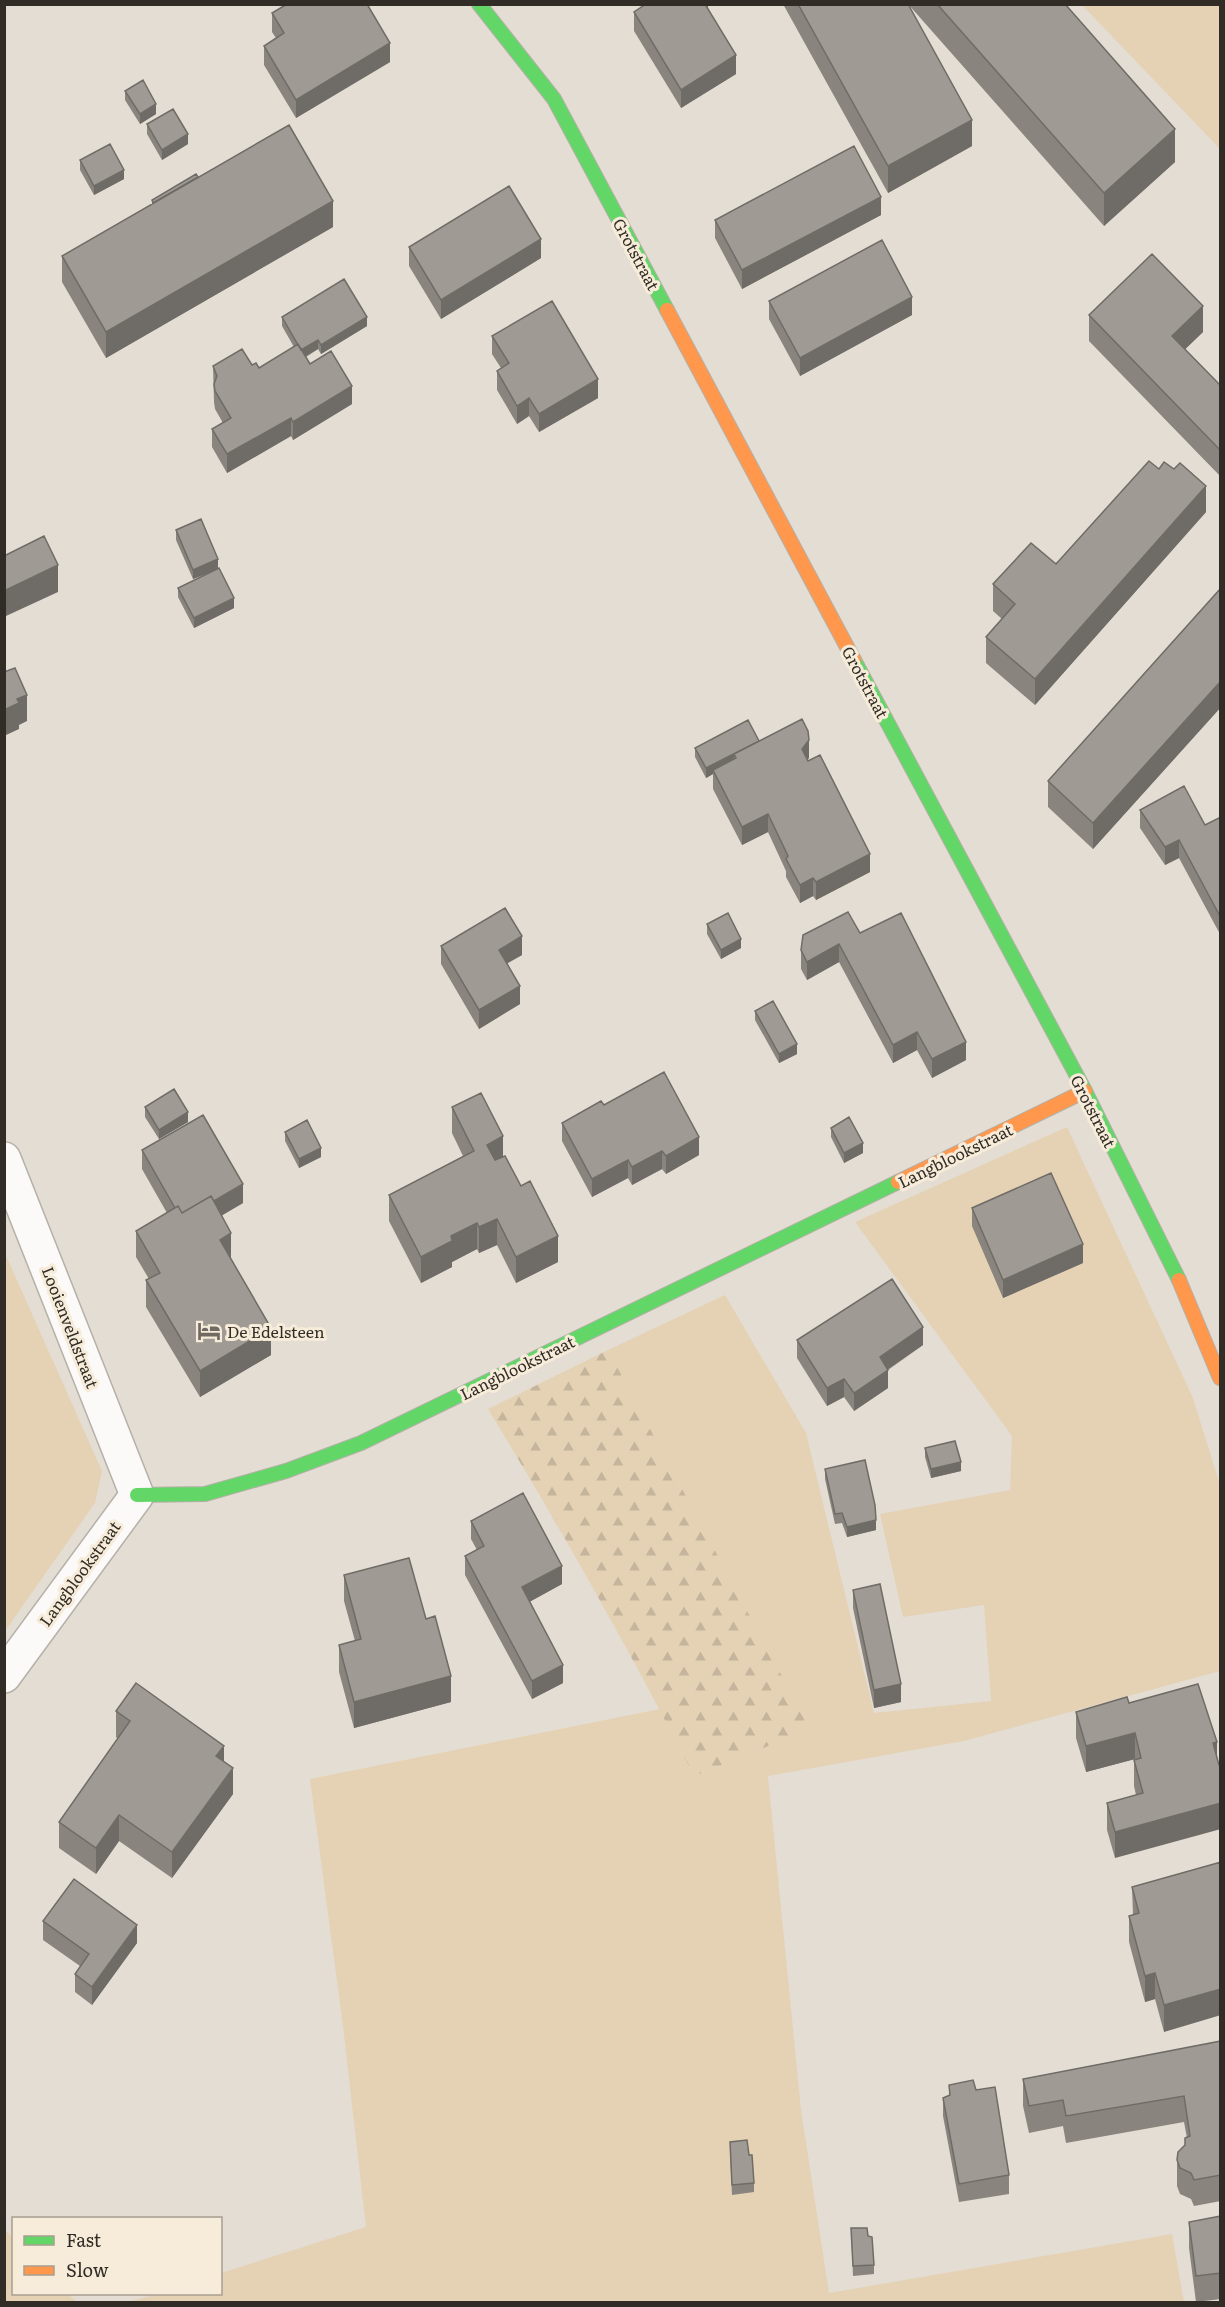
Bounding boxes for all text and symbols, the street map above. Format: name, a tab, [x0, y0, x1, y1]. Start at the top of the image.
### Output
street label: Grotstraat	[608, 214, 666, 295]
street label: Grotstraat	[837, 642, 895, 723]
street label: Grotstraat	[1065, 1070, 1123, 1152]
street label: Langblookstraat	[894, 1117, 1017, 1193]
street label: Looienveldstraat	[37, 1263, 105, 1392]
hotel icon: De Edelsteen	[196, 1318, 222, 1344]
place label: De Edelsteen	[227, 1319, 325, 1343]
street label: Langblookstraat	[456, 1329, 579, 1405]
street label: Langblookstraat	[33, 1515, 126, 1631]
legend	[12, 2217, 222, 2295]
text: Fast	[66, 2226, 102, 2253]
text: Slow	[66, 2256, 109, 2283]

